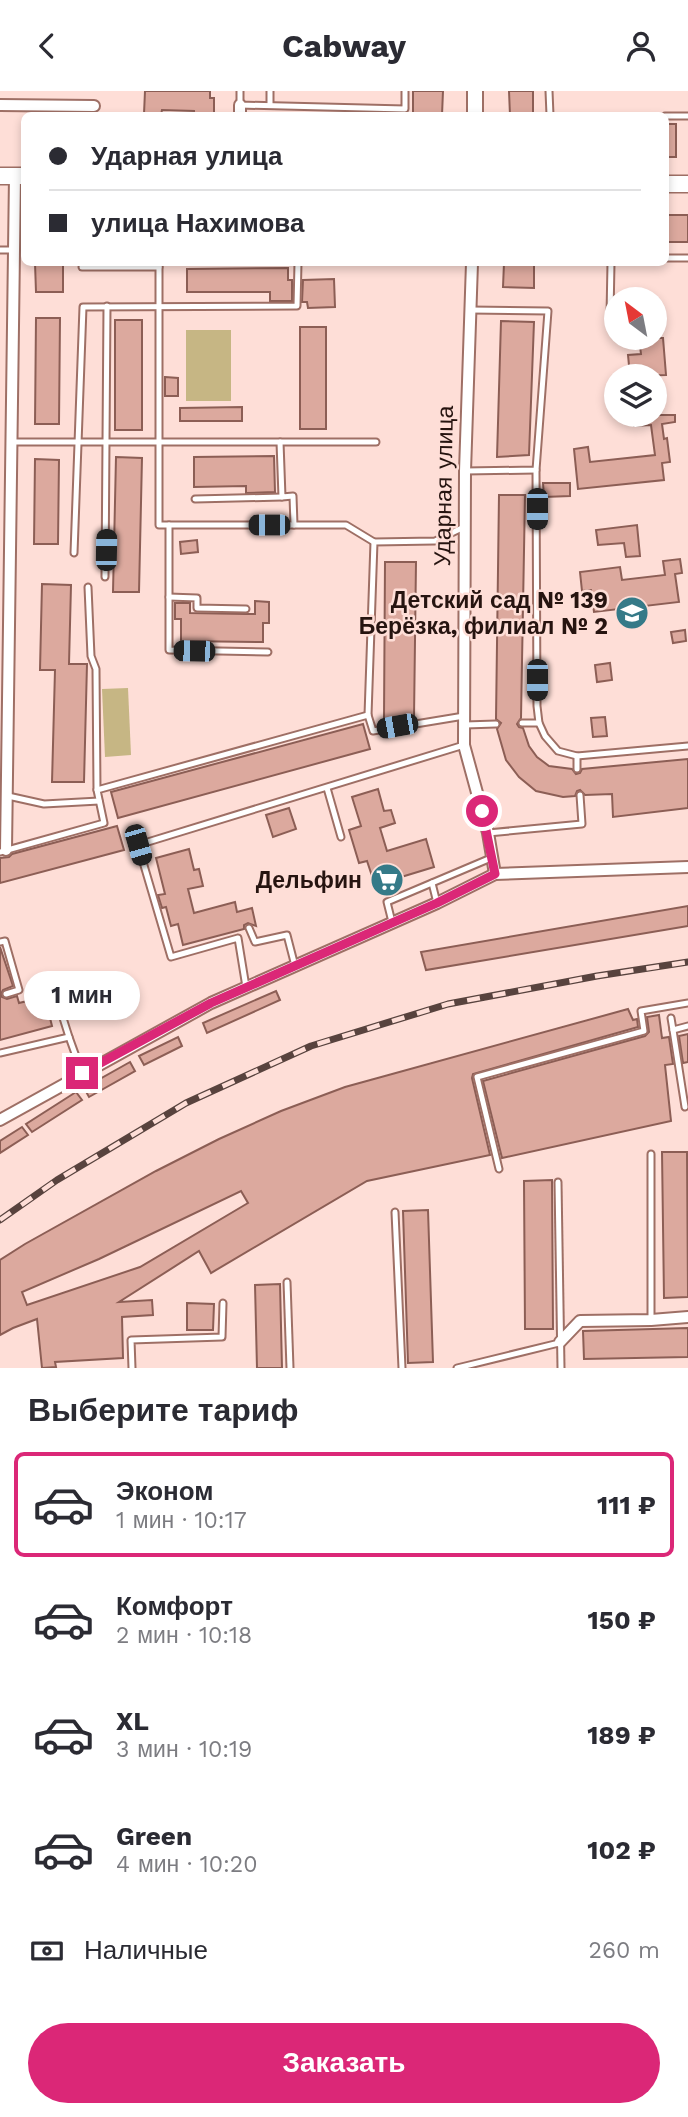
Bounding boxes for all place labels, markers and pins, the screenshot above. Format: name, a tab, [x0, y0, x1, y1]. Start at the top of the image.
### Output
place label: Детский сад № 139 Берёзка, филиал № 2	[359, 587, 608, 640]
school or university icon: Детский сад № 139 Берёзка, филиал № 2	[613, 594, 651, 632]
supermarket icon: Дельфин	[368, 861, 406, 899]
place label: Дельфин	[256, 867, 362, 894]

